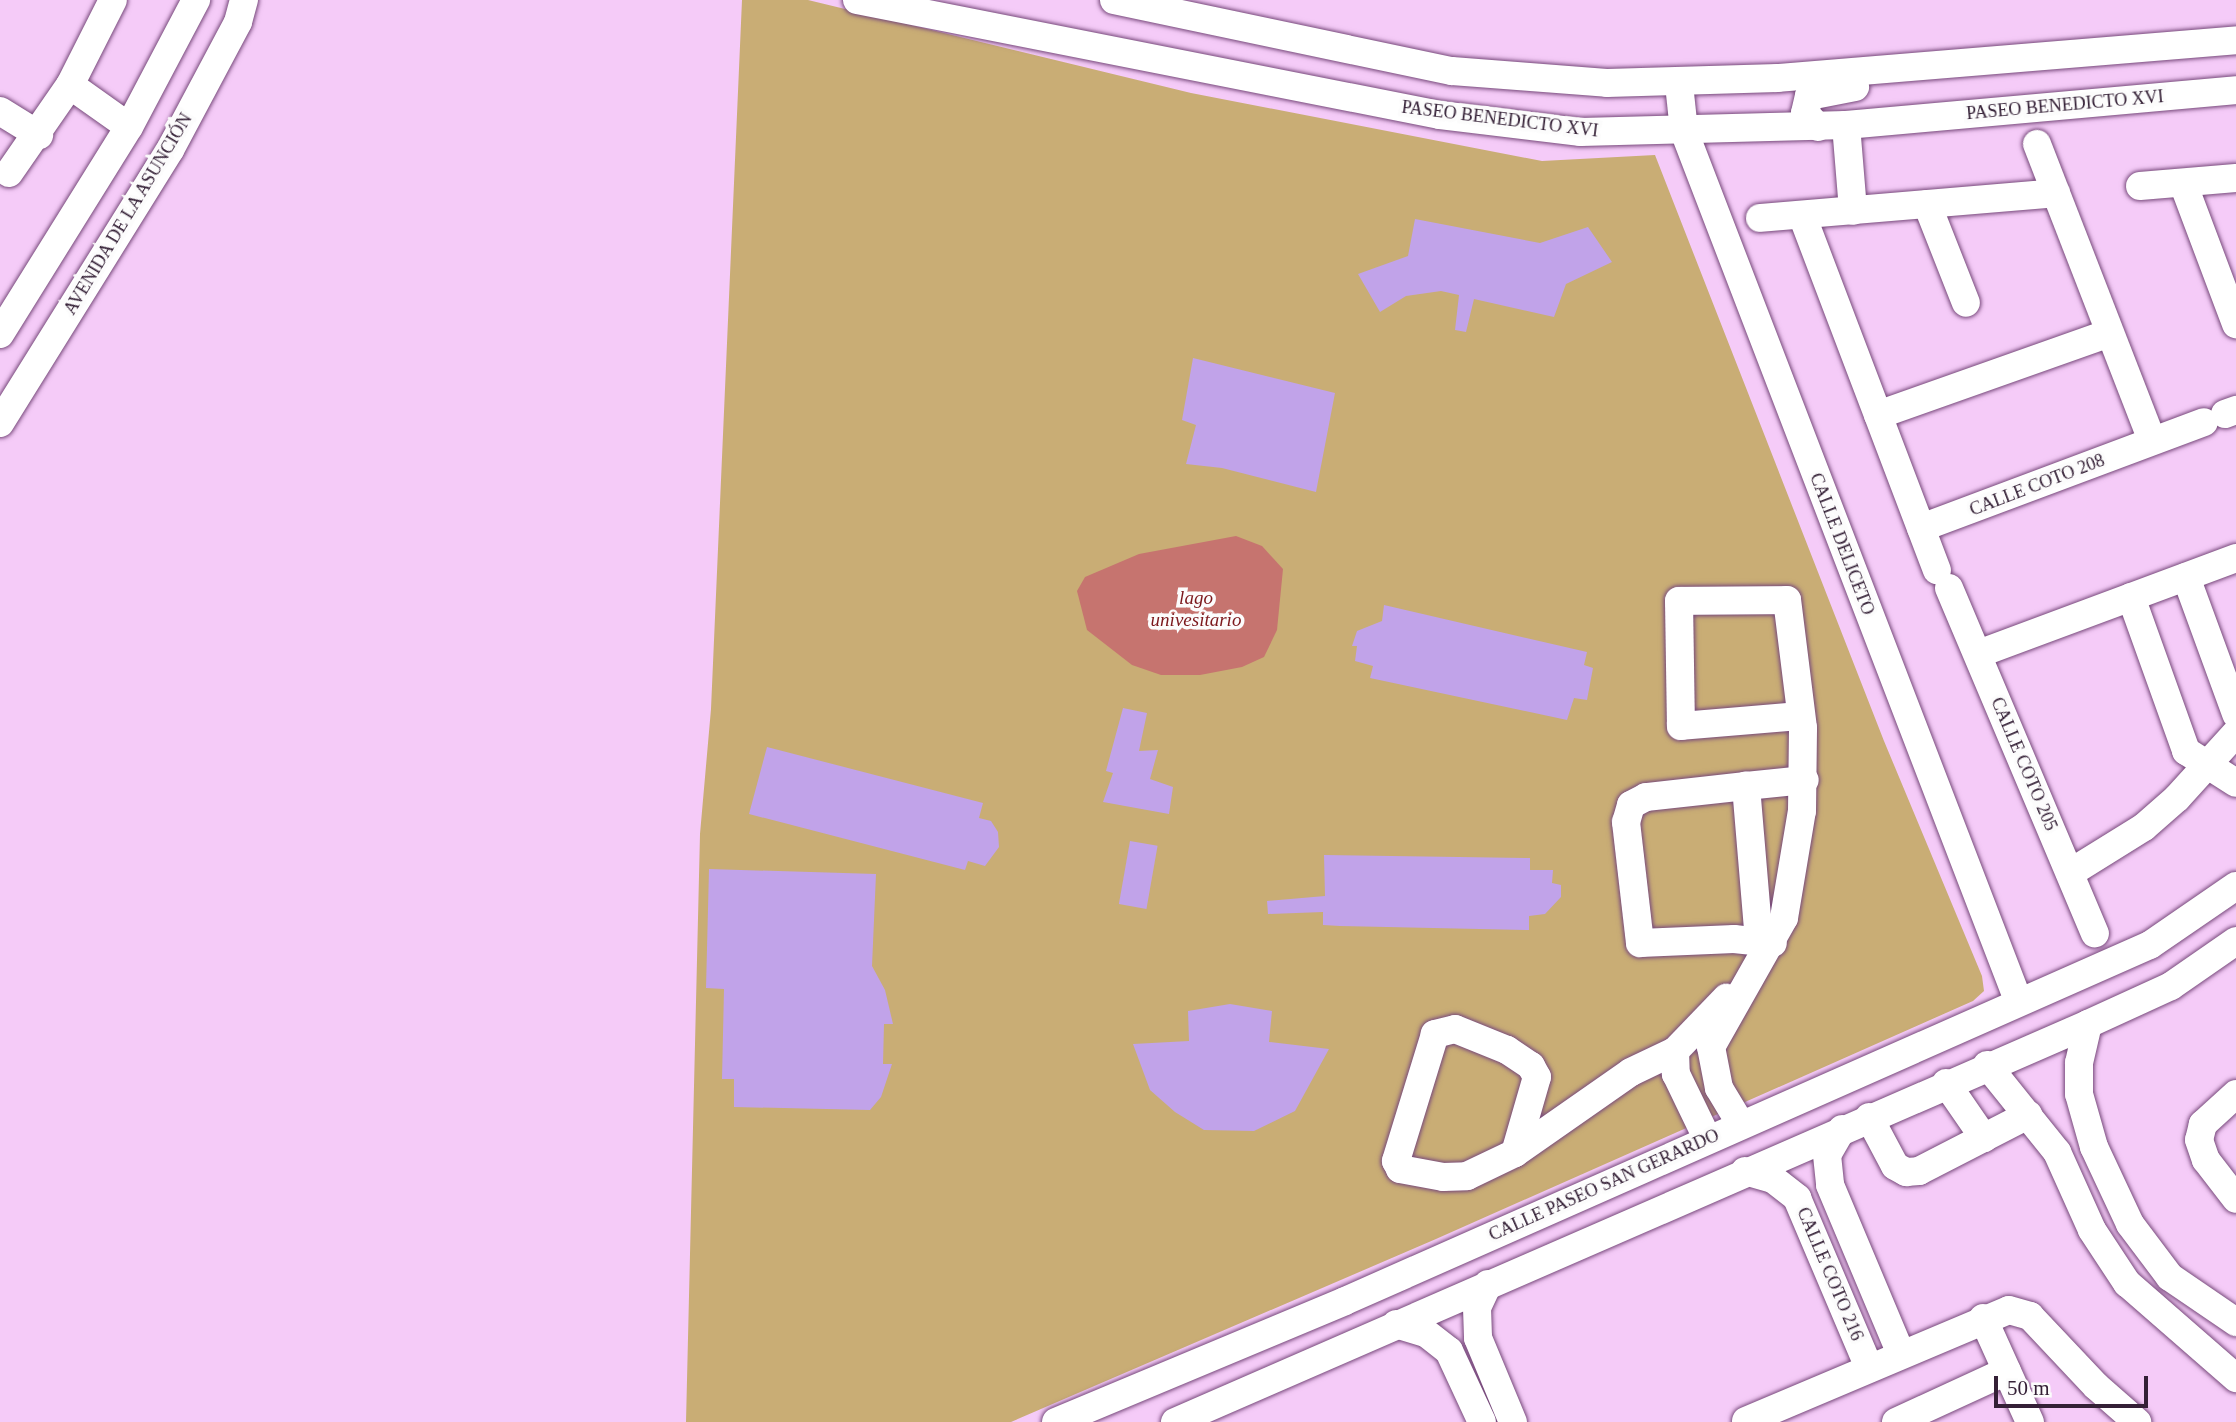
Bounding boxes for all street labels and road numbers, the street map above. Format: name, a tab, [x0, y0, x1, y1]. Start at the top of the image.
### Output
street label: PASEO BENEDICTO XVI	[1965, 86, 2165, 124]
street label: PASEO BENEDICTO XVI	[1400, 96, 1600, 142]
street label: AVENIDA DE LA ASUNCIÓN	[58, 108, 198, 320]
street label: CALLE COTO 208	[1967, 449, 2107, 521]
street label: CALLE DELICETO	[1805, 470, 1879, 618]
street label: CALLE COTO 205	[1986, 694, 2062, 834]
street label: CALLE PASEO SAN GERARDO	[1485, 1124, 1723, 1246]
street label: CALLE COTO 216	[1792, 1204, 1868, 1344]

